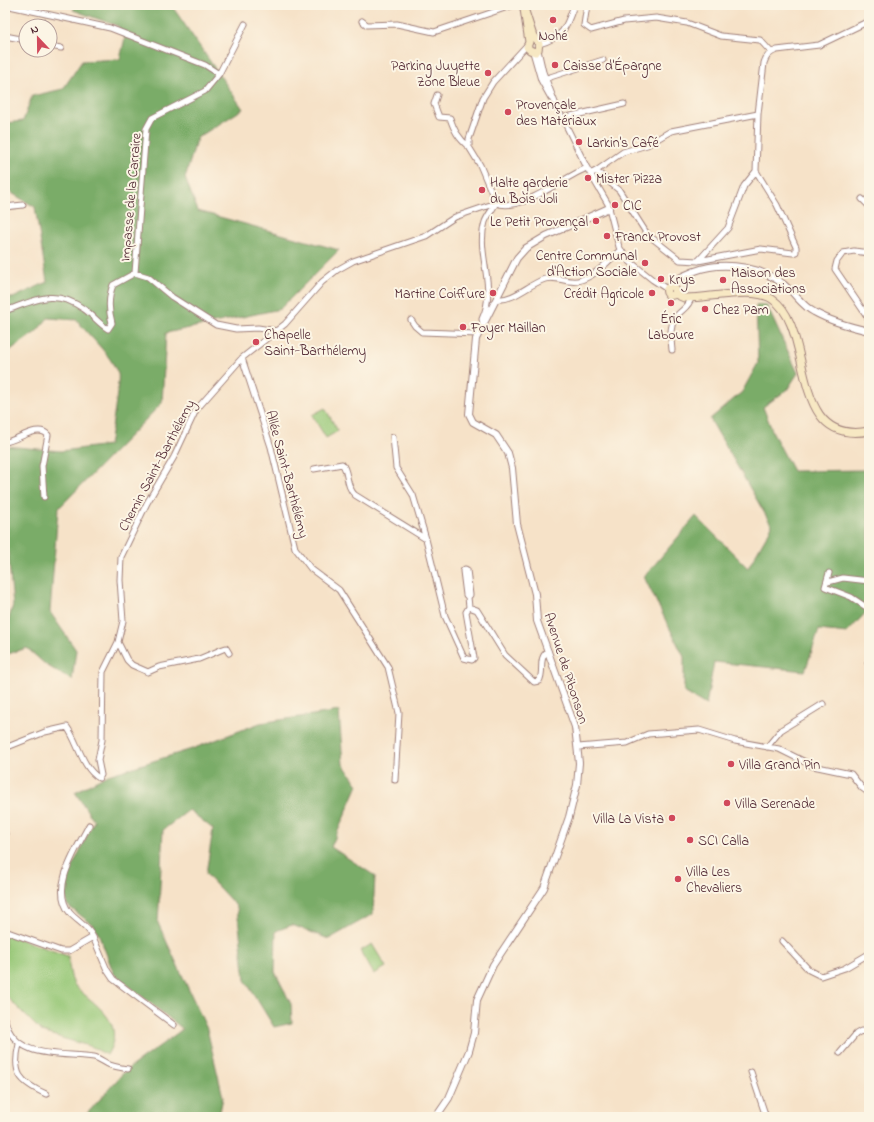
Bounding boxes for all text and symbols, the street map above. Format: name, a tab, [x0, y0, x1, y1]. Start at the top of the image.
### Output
marker: Nohé	[548, 15, 558, 25]
north arrow	[18, 18, 58, 58]
text: N	[28, 21, 41, 38]
place label: Nohé	[538, 26, 568, 47]
place label: Parking Juyette Zone Bleue	[391, 56, 481, 93]
place label: Caisse d'Épargne	[563, 56, 662, 78]
marker: Caisse d'Épargne	[550, 60, 560, 70]
marker: Parking Juyette Zone Bleue	[483, 68, 493, 78]
place label: Provençale des Matériaux	[516, 95, 596, 132]
marker: Provençale des Matériaux	[503, 107, 513, 117]
street label: Impasse de la Carraire	[115, 131, 148, 262]
place label: Larkin's Café	[587, 133, 660, 154]
marker: Larkin's Café	[574, 137, 584, 147]
place label: Mister Pizza	[596, 169, 662, 190]
place label: Halte garderie du Bois Joli	[490, 173, 569, 210]
marker: Mister Pizza	[583, 173, 593, 183]
marker: Halte garderie du Bois Joli	[477, 185, 487, 195]
place label: CIC	[623, 196, 642, 217]
marker: CIC	[610, 200, 620, 210]
place label: Le Petit Provençal	[490, 212, 588, 233]
marker: Le Petit Provençal	[591, 216, 601, 226]
place label: Franck Provost	[614, 227, 701, 248]
marker: Franck Provost	[602, 231, 612, 241]
place label: Centre Communal d'Action Sociale	[536, 246, 638, 283]
marker: Centre Communal d'Action Sociale	[640, 258, 650, 268]
place label: Maison des Associations	[731, 263, 806, 300]
place label: Krys	[669, 270, 695, 292]
marker: Krys	[656, 274, 666, 284]
marker: Maison des Associations	[718, 275, 728, 285]
place label: Martine Coiffure	[395, 284, 486, 305]
place label: Crédit Agricole	[564, 284, 645, 306]
marker: Martine Coiffure	[488, 288, 498, 298]
marker: Crédit Agricole	[647, 288, 657, 298]
marker: Éric Laboure	[666, 298, 676, 308]
place label: Chez Pam	[713, 300, 769, 321]
marker: Chez Pam	[700, 304, 710, 314]
place label: Éric Laboure	[648, 309, 695, 346]
place label: Foyer Maillan	[470, 318, 546, 340]
marker: Foyer Maillan	[458, 322, 468, 332]
place label: Chapelle Saint-Barthélemy	[264, 325, 366, 363]
marker: Chapelle Saint-Barthélemy	[251, 337, 261, 347]
street label: Chemin Saint-Barthélemy	[114, 396, 202, 536]
street label: Allée Saint-Barthélémy	[258, 408, 314, 541]
street label: Avenue de Pibonson	[538, 610, 593, 727]
place label: Villa Grand Pin	[738, 755, 820, 776]
marker: Villa Grand Pin	[726, 759, 736, 769]
place label: Villa Serenade	[734, 794, 816, 815]
marker: Villa Serenade	[722, 798, 732, 808]
place label: Villa La Vista	[592, 809, 664, 830]
marker: Villa La Vista	[667, 813, 677, 823]
place label: SCI Calla	[698, 831, 749, 852]
marker: SCI Calla	[685, 835, 695, 845]
place label: Villa Les Chevaliers	[685, 862, 742, 899]
marker: Villa Les Chevaliers	[673, 874, 683, 884]

